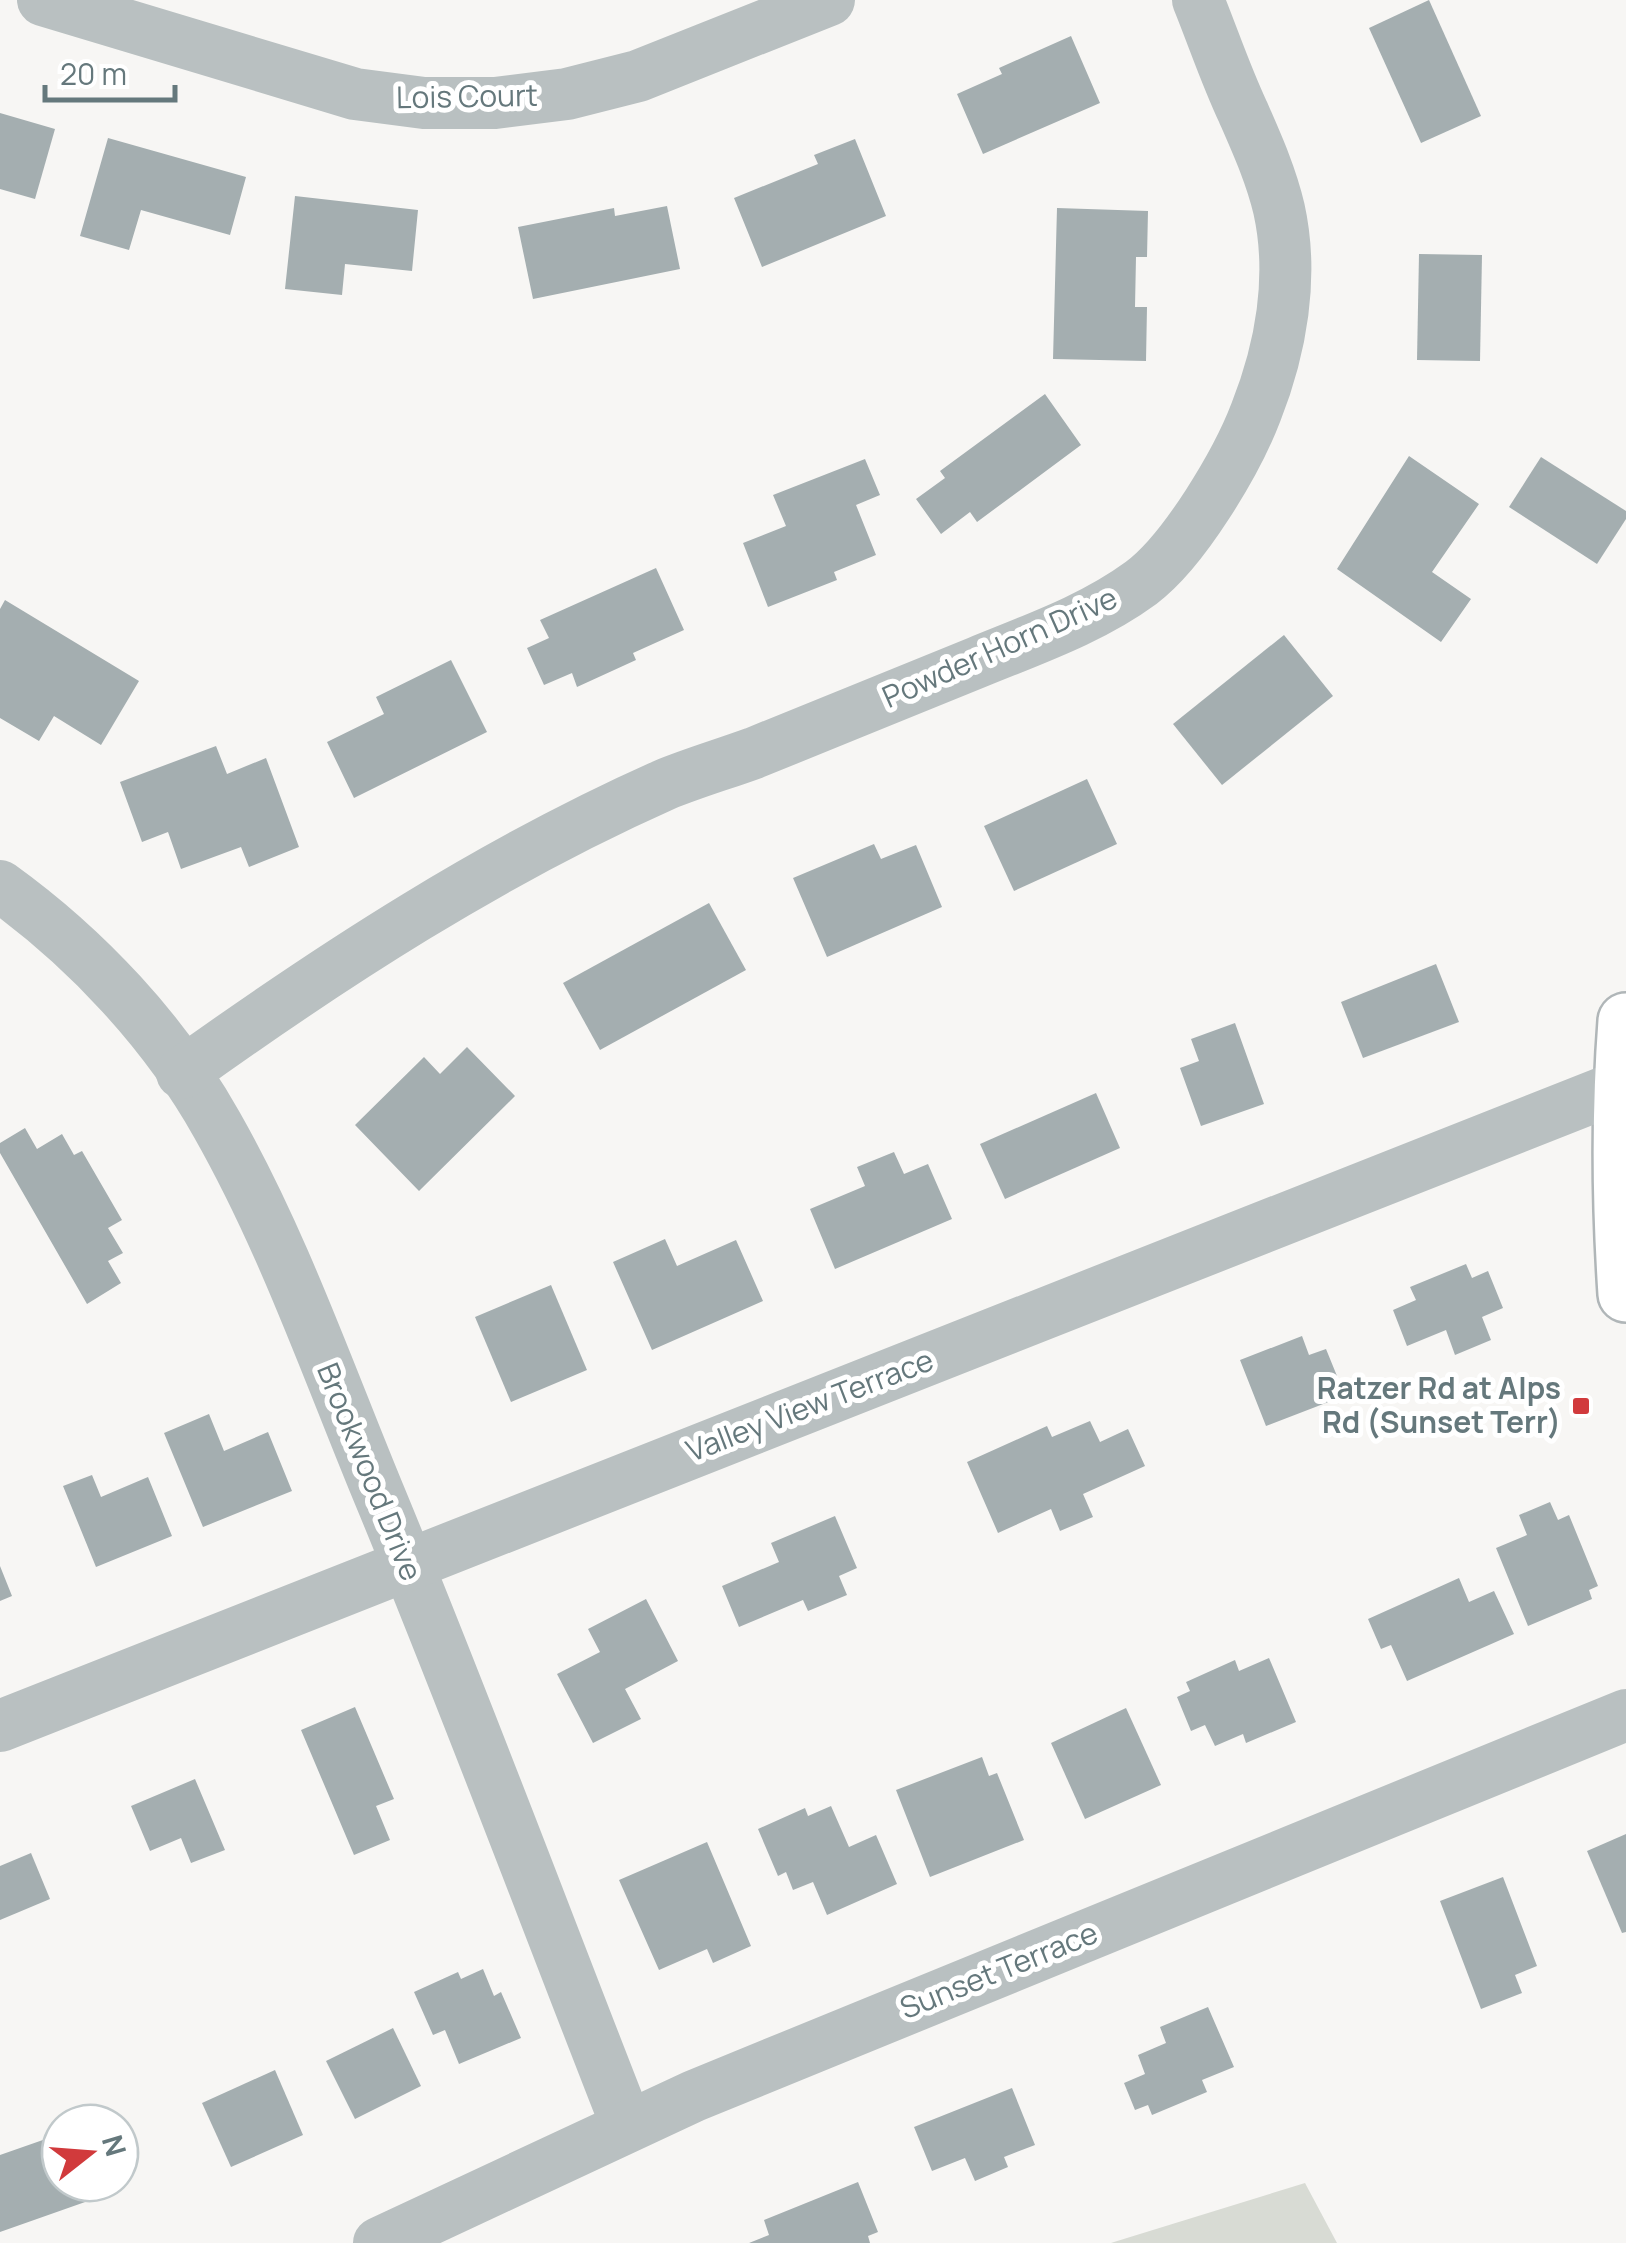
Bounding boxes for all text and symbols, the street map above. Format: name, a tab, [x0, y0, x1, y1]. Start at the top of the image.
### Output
scale bar	[45, 40, 175, 102]
text: 20 m	[60, 53, 127, 94]
street label: Lois Court	[396, 74, 538, 117]
street label: Powder Horn Drive	[876, 576, 1123, 717]
street label: Valley View Terrace	[680, 1339, 939, 1471]
street label: Brookwood Drive	[308, 1357, 433, 1586]
place label: Ratzer Rd at Alps Rd (Sunset Terr)	[1317, 1367, 1561, 1442]
marker: Ratzer Rd at Alps Rd (Sunset Terr)	[1570, 1395, 1592, 1417]
street label: Sunset Terrace	[893, 1911, 1103, 2028]
north arrow	[40, 2103, 140, 2203]
text: N	[94, 2130, 136, 2161]

